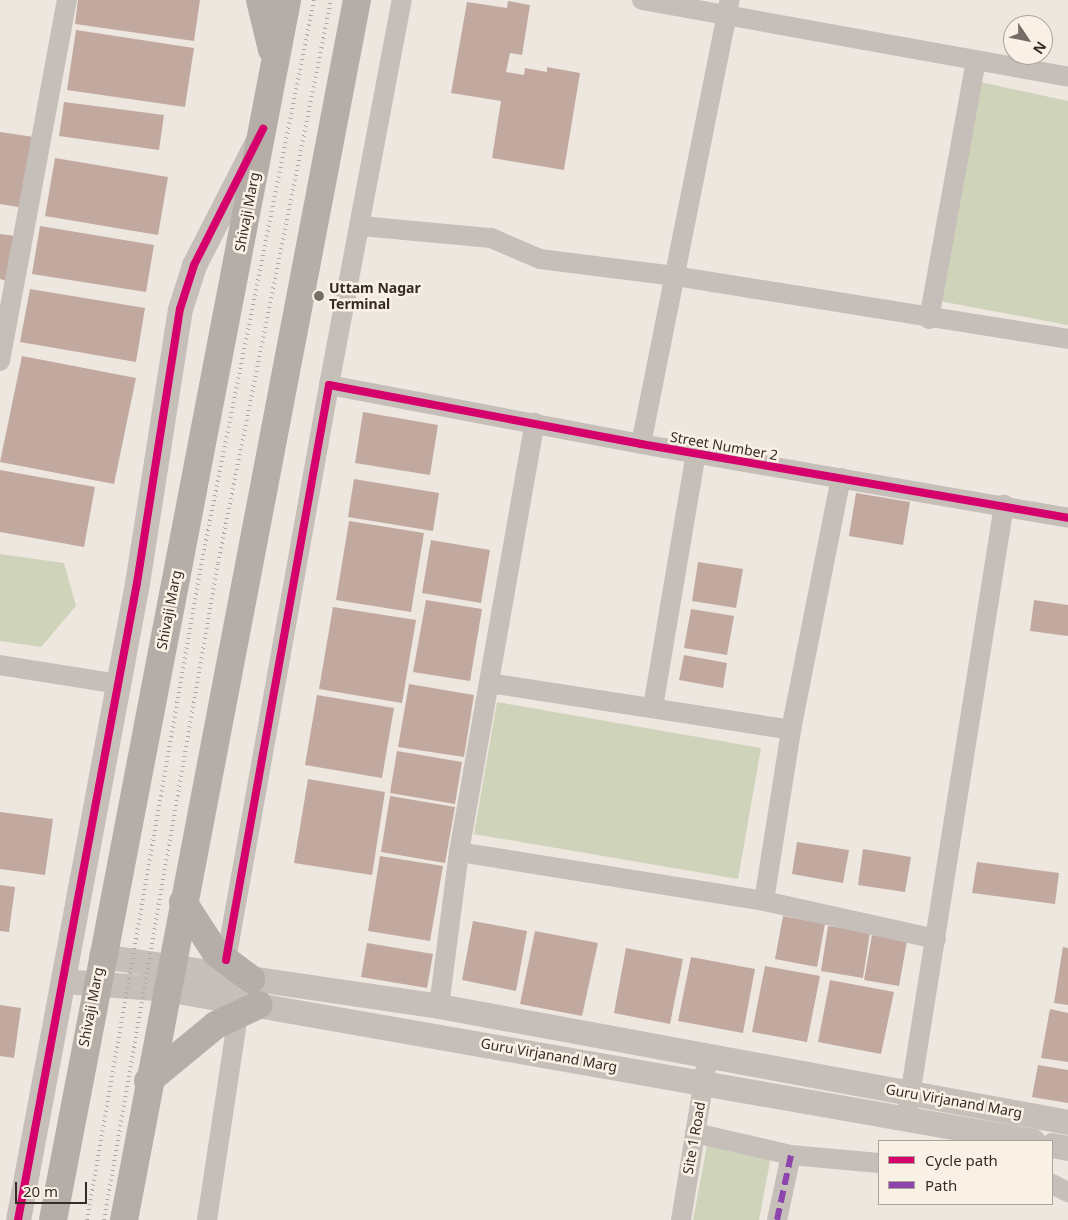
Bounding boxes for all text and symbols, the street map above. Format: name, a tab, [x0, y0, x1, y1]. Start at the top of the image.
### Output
north arrow	[1003, 15, 1053, 65]
text: N	[1029, 38, 1051, 58]
street label: Shivaji Marg	[231, 171, 263, 253]
place label: Uttam Nagar Terminal	[329, 280, 421, 312]
marker: Uttam Nagar Terminal	[313, 290, 325, 302]
street label: Street Number 2	[669, 428, 779, 464]
street label: Shivaji Marg	[153, 569, 185, 651]
street label: Shivaji Marg	[75, 966, 107, 1048]
street label: Guru Virjanand Marg	[479, 1035, 619, 1075]
street label: Guru Virjanand Marg	[884, 1081, 1024, 1121]
street label: Site 1 Road	[679, 1101, 709, 1175]
legend	[878, 1140, 1053, 1205]
text: Cycle path	[925, 1150, 998, 1170]
scale bar	[18, 1172, 90, 1204]
text: Path	[925, 1175, 957, 1195]
text: 20 m	[23, 1181, 58, 1201]

